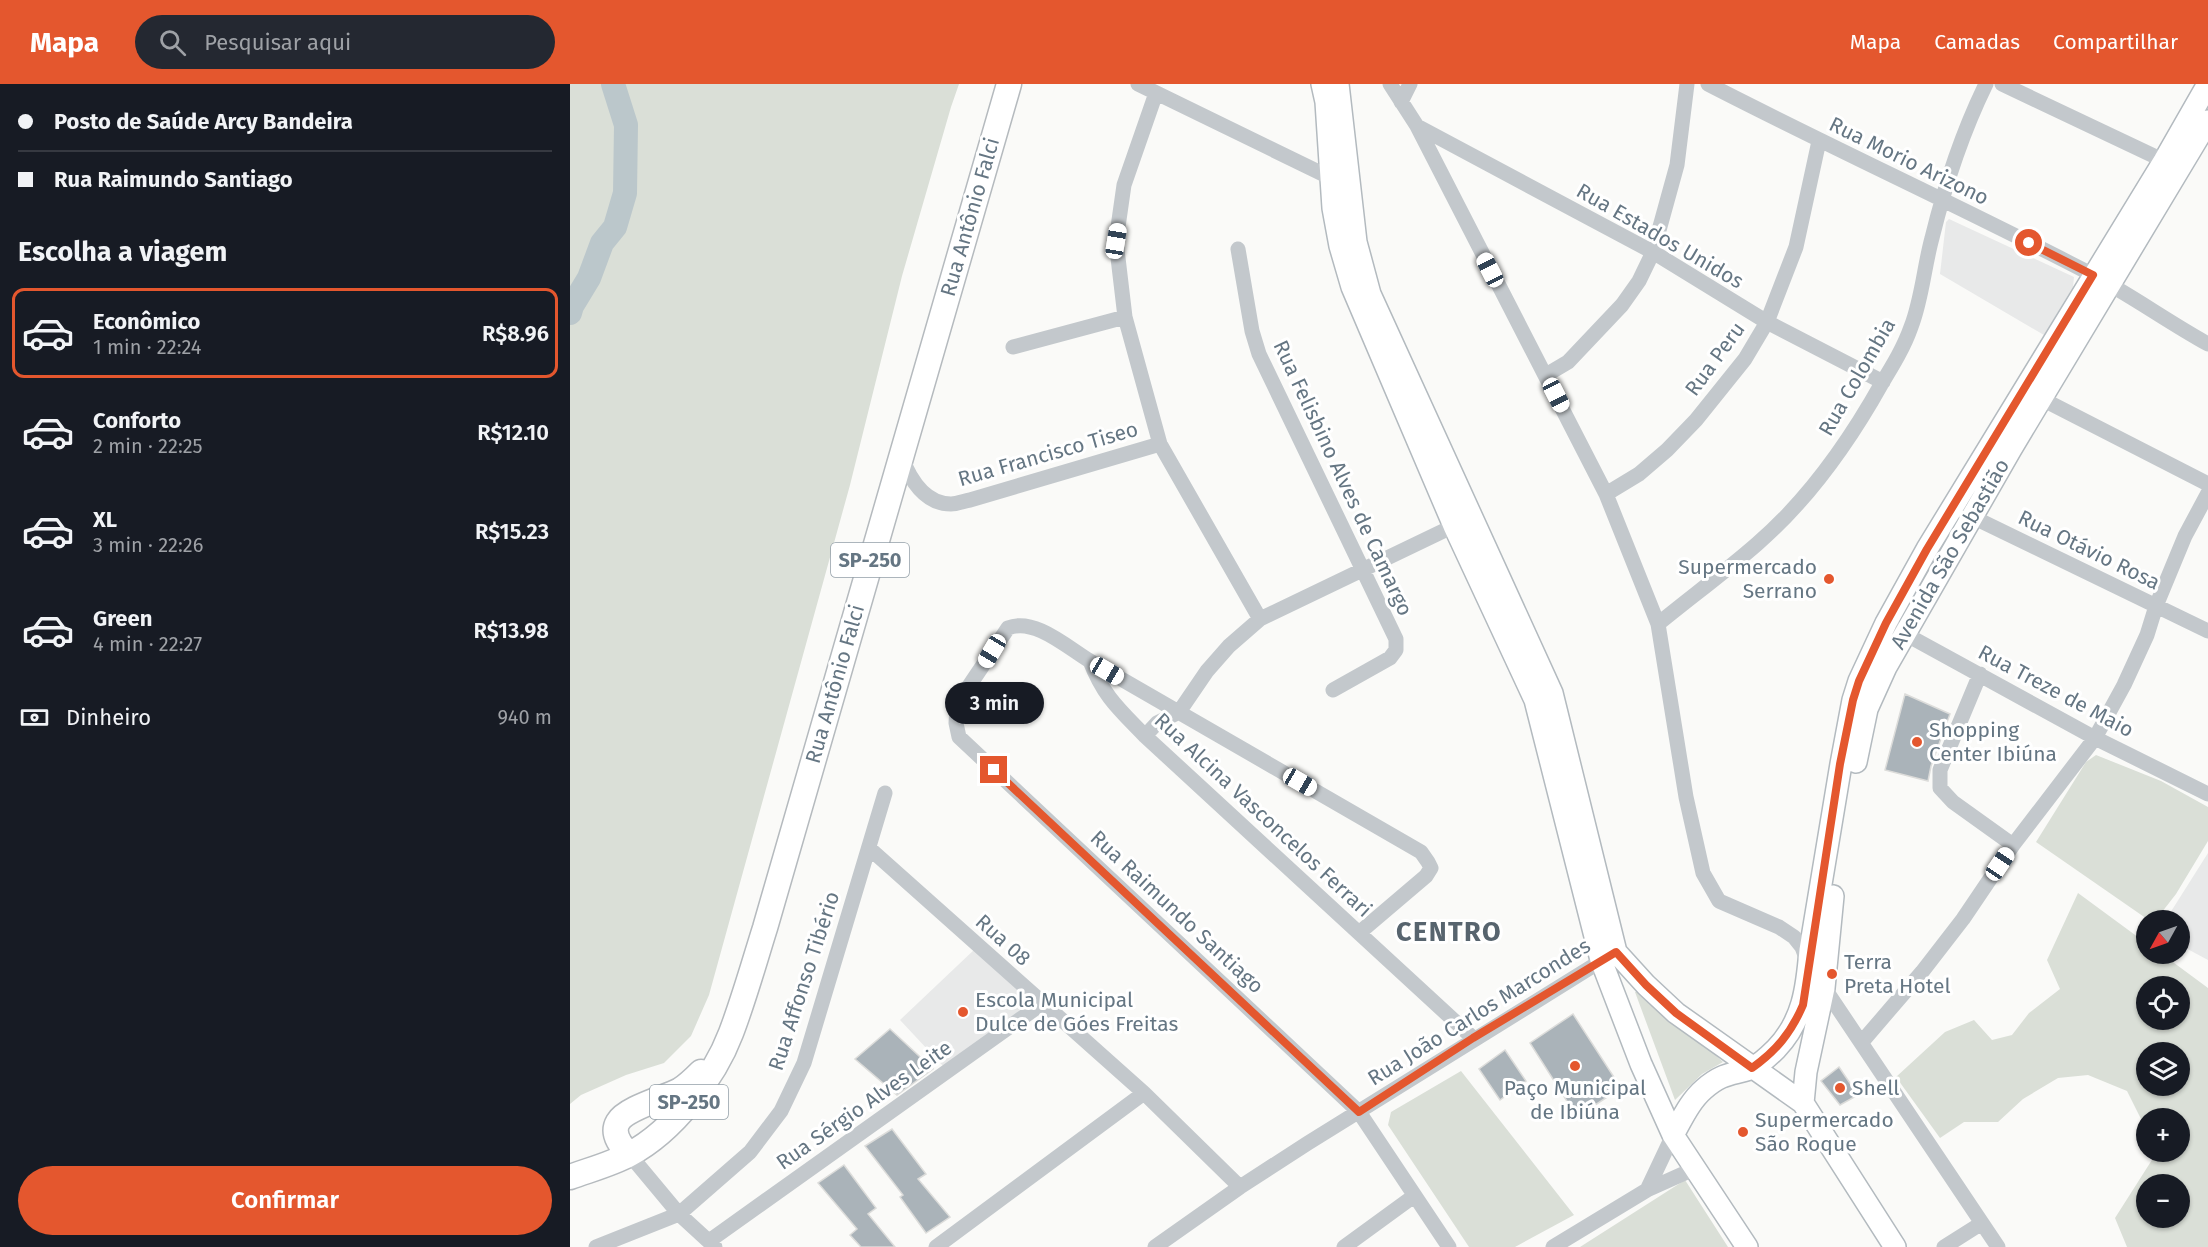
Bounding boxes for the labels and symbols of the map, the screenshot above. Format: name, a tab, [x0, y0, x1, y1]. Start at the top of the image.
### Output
street label: Rua Morio Arizono	[1825, 111, 1993, 211]
street label: Rua Antônio Falci	[935, 135, 1005, 299]
street label: Rua Estados Unidos	[1572, 178, 1748, 295]
car	[1104, 222, 1128, 260]
route start	[2015, 229, 2042, 256]
car	[1474, 250, 1506, 290]
street label: Rua Colombia	[1813, 313, 1901, 441]
street label: Rua Peru	[1679, 317, 1751, 401]
street label: Rua Felisbino Alves de Camargo	[1268, 336, 1418, 620]
car	[1540, 375, 1572, 415]
street label: Rua Francisco Tiseo	[955, 416, 1141, 492]
street label: Avenida São Sebastião	[1885, 454, 2015, 654]
street label: Rua Otávio Rosa	[2014, 504, 2164, 596]
road number: SP-250	[831, 543, 909, 577]
place label: Supermercado Serrano	[1678, 554, 1817, 604]
marker: Supermercado Serrano	[1822, 572, 1836, 586]
street label: Rua Antônio Falci	[800, 602, 870, 766]
car	[975, 631, 1009, 671]
street label: Rua Treze de Maio	[1974, 639, 2138, 743]
car	[1087, 654, 1127, 688]
callout: 3 min	[944, 683, 1044, 725]
street label: Rua Alcina Vasconcelos Ferrari	[1149, 707, 1377, 923]
place label: Shopping Center Ibiúna	[1929, 717, 2057, 767]
marker: Shopping Center Ibiúna	[1910, 735, 1924, 749]
route end	[980, 756, 1007, 783]
car	[1280, 765, 1320, 799]
street label: Rua Raimundo Santiago	[1085, 825, 1269, 999]
car	[1982, 844, 2018, 884]
street label: Rua Affonso Tibério	[763, 888, 845, 1074]
street label: Rua 08	[970, 909, 1036, 971]
north arrow	[2136, 910, 2190, 964]
district label: CENTRO	[1396, 916, 1502, 948]
street label: Rua João Carlos Marcondes	[1363, 933, 1595, 1091]
place label: Terra Preta Hotel	[1844, 949, 1951, 999]
marker: Terra Preta Hotel	[1825, 967, 1839, 981]
place label: Escola Municipal Dulce de Góes Freitas	[975, 987, 1178, 1037]
marker: Escola Municipal Dulce de Góes Freitas	[956, 1005, 970, 1019]
street label: Rua Sérgio Alves Leite	[771, 1035, 957, 1175]
marker: Paço Municipal de Ibiúna	[1568, 1059, 1582, 1073]
place label: Paço Municipal de Ibiúna	[1504, 1075, 1646, 1125]
place label: Shell	[1852, 1075, 1900, 1101]
marker: Shell	[1833, 1081, 1847, 1095]
road number: SP-250	[650, 1085, 728, 1119]
place label: Supermercado São Roque	[1755, 1107, 1894, 1157]
marker: Supermercado São Roque	[1736, 1125, 1750, 1139]

